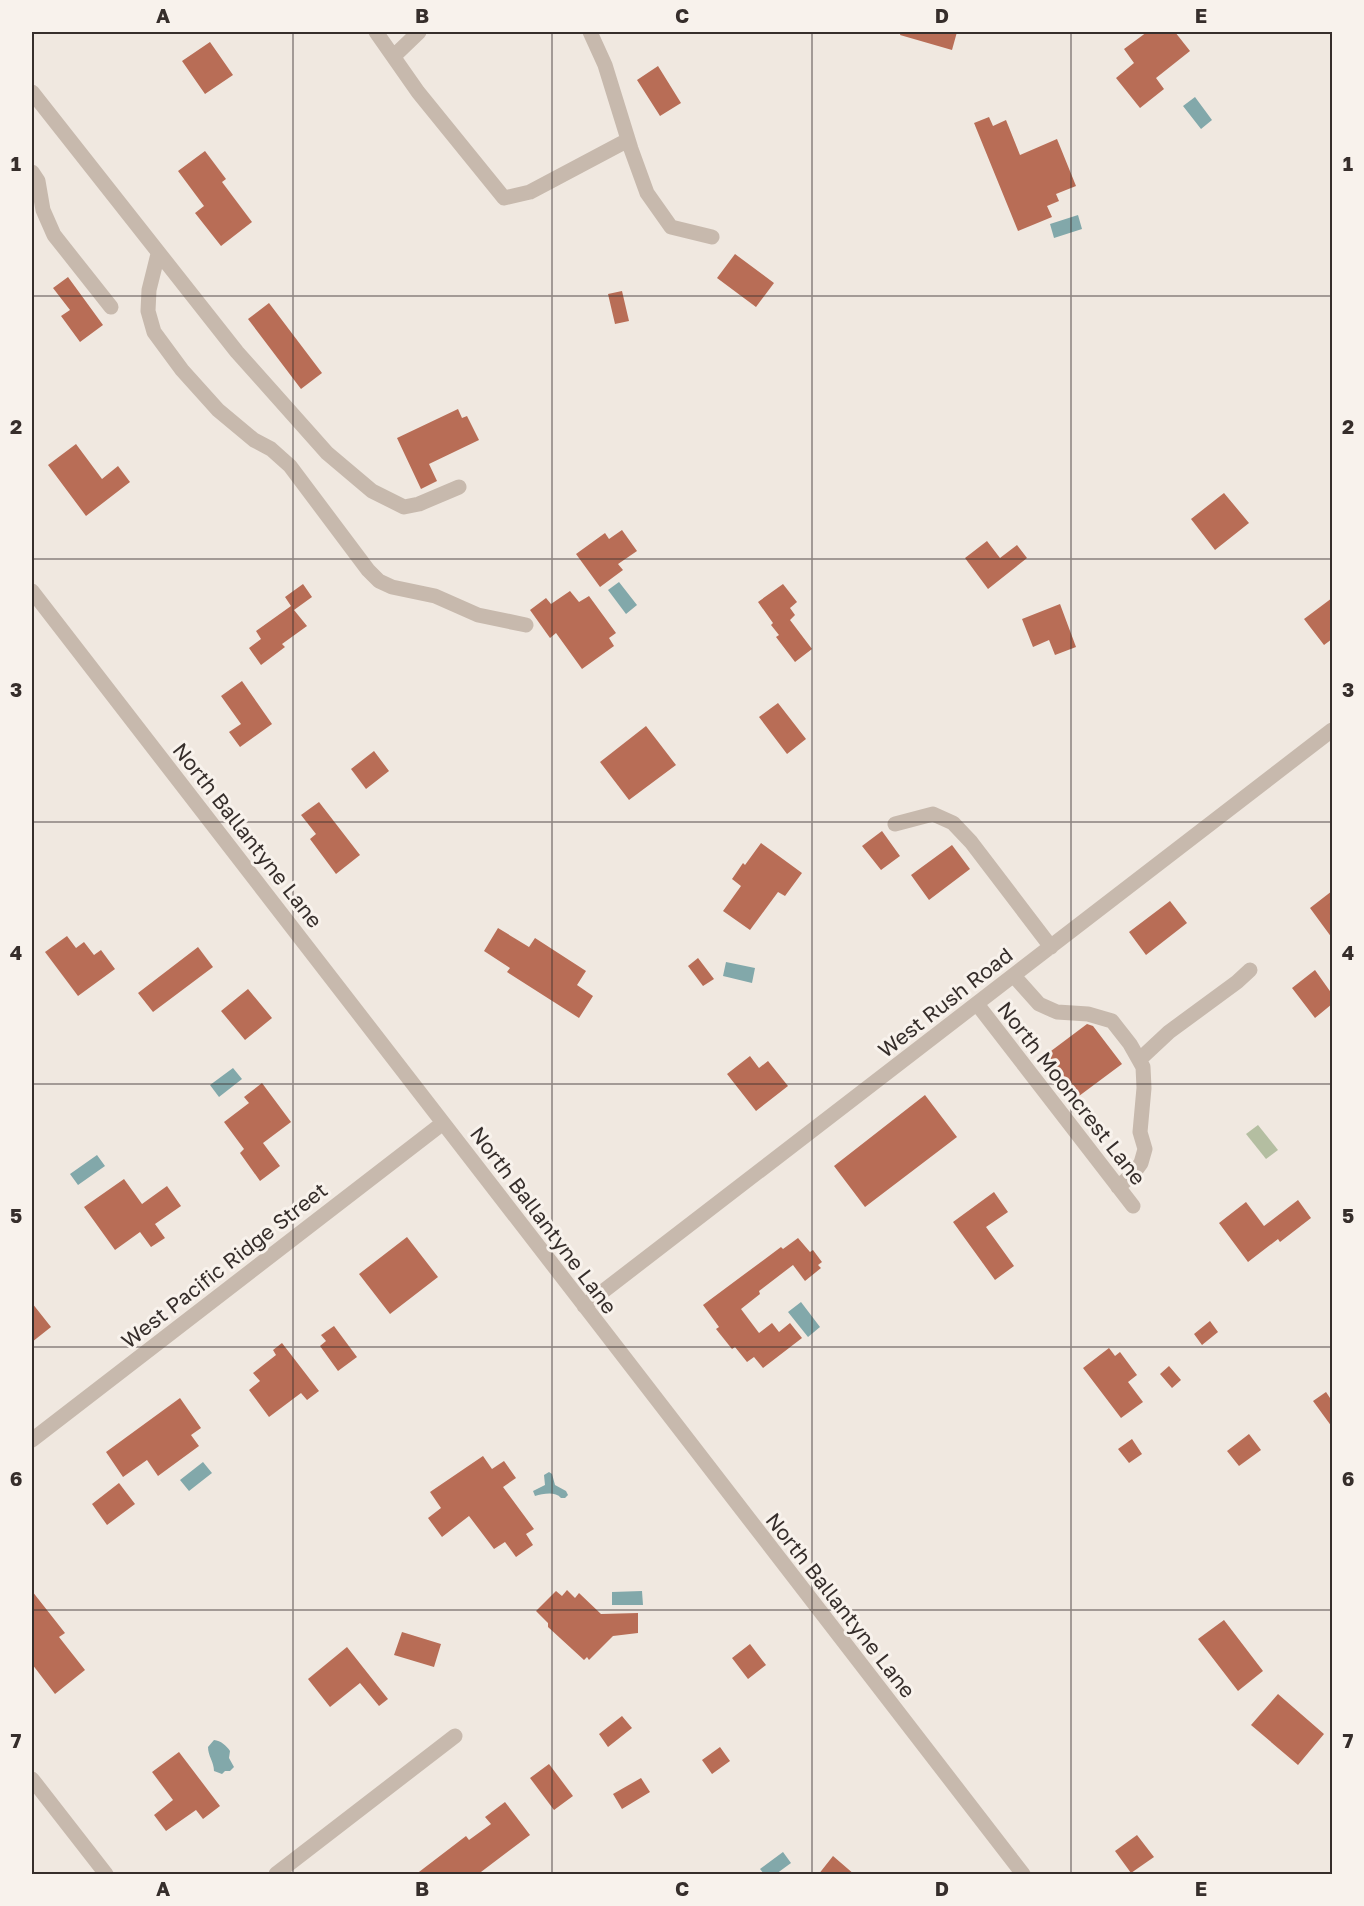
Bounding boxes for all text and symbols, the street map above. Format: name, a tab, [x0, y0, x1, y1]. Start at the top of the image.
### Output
text: A	[156, 3, 170, 27]
text: B	[415, 3, 429, 27]
text: C	[675, 3, 689, 27]
text: D	[935, 3, 949, 27]
text: E	[1195, 3, 1207, 27]
text: 1	[11, 151, 21, 175]
text: 1	[1343, 151, 1353, 175]
text: 2	[10, 414, 22, 438]
text: 2	[1342, 414, 1354, 438]
text: 3	[10, 677, 22, 701]
text: 3	[1342, 677, 1354, 701]
street label: North Ballantyne Lane	[168, 737, 328, 933]
text: 4	[10, 940, 22, 964]
text: 4	[1342, 940, 1354, 964]
street label: West Rush Road	[873, 941, 1017, 1063]
street label: North Mooncrest Lane	[992, 996, 1152, 1190]
street label: North Ballantyne Lane	[465, 1121, 623, 1319]
street label: West Pacific Ridge Street	[116, 1177, 332, 1353]
text: 5	[10, 1203, 22, 1227]
text: 5	[1342, 1203, 1354, 1227]
text: 6	[10, 1466, 22, 1490]
text: 6	[1342, 1466, 1354, 1490]
street label: North Ballantyne Lane	[761, 1507, 921, 1703]
text: 7	[11, 1728, 22, 1752]
text: 7	[1343, 1728, 1354, 1752]
text: A	[156, 1876, 170, 1900]
text: B	[415, 1876, 429, 1900]
text: C	[675, 1876, 689, 1900]
text: D	[935, 1876, 949, 1900]
text: E	[1195, 1876, 1207, 1900]

